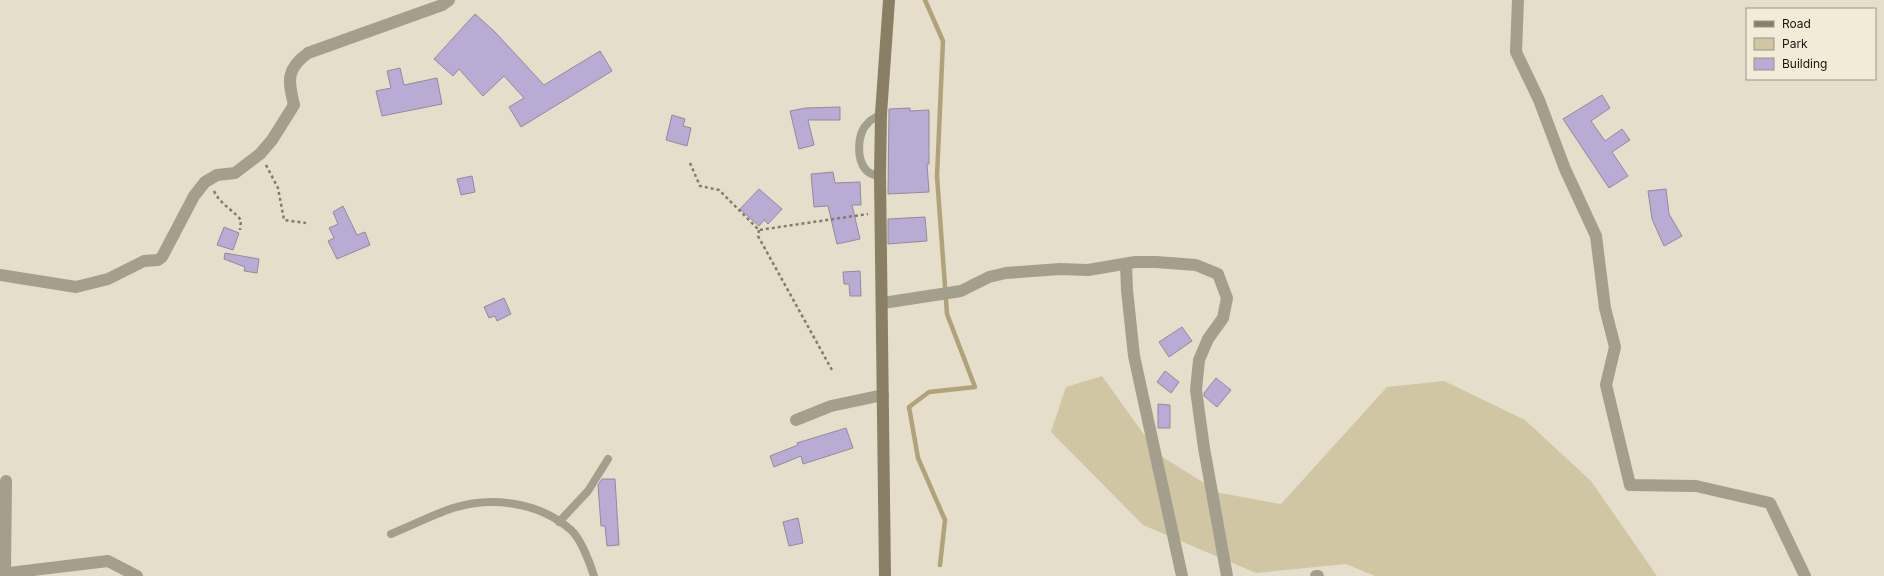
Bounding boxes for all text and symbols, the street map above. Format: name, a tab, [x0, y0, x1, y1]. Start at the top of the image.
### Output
legend	[1746, 8, 1876, 80]
text: Road	[1782, 16, 1811, 31]
text: Park	[1782, 36, 1808, 51]
text: Building	[1782, 56, 1827, 71]

